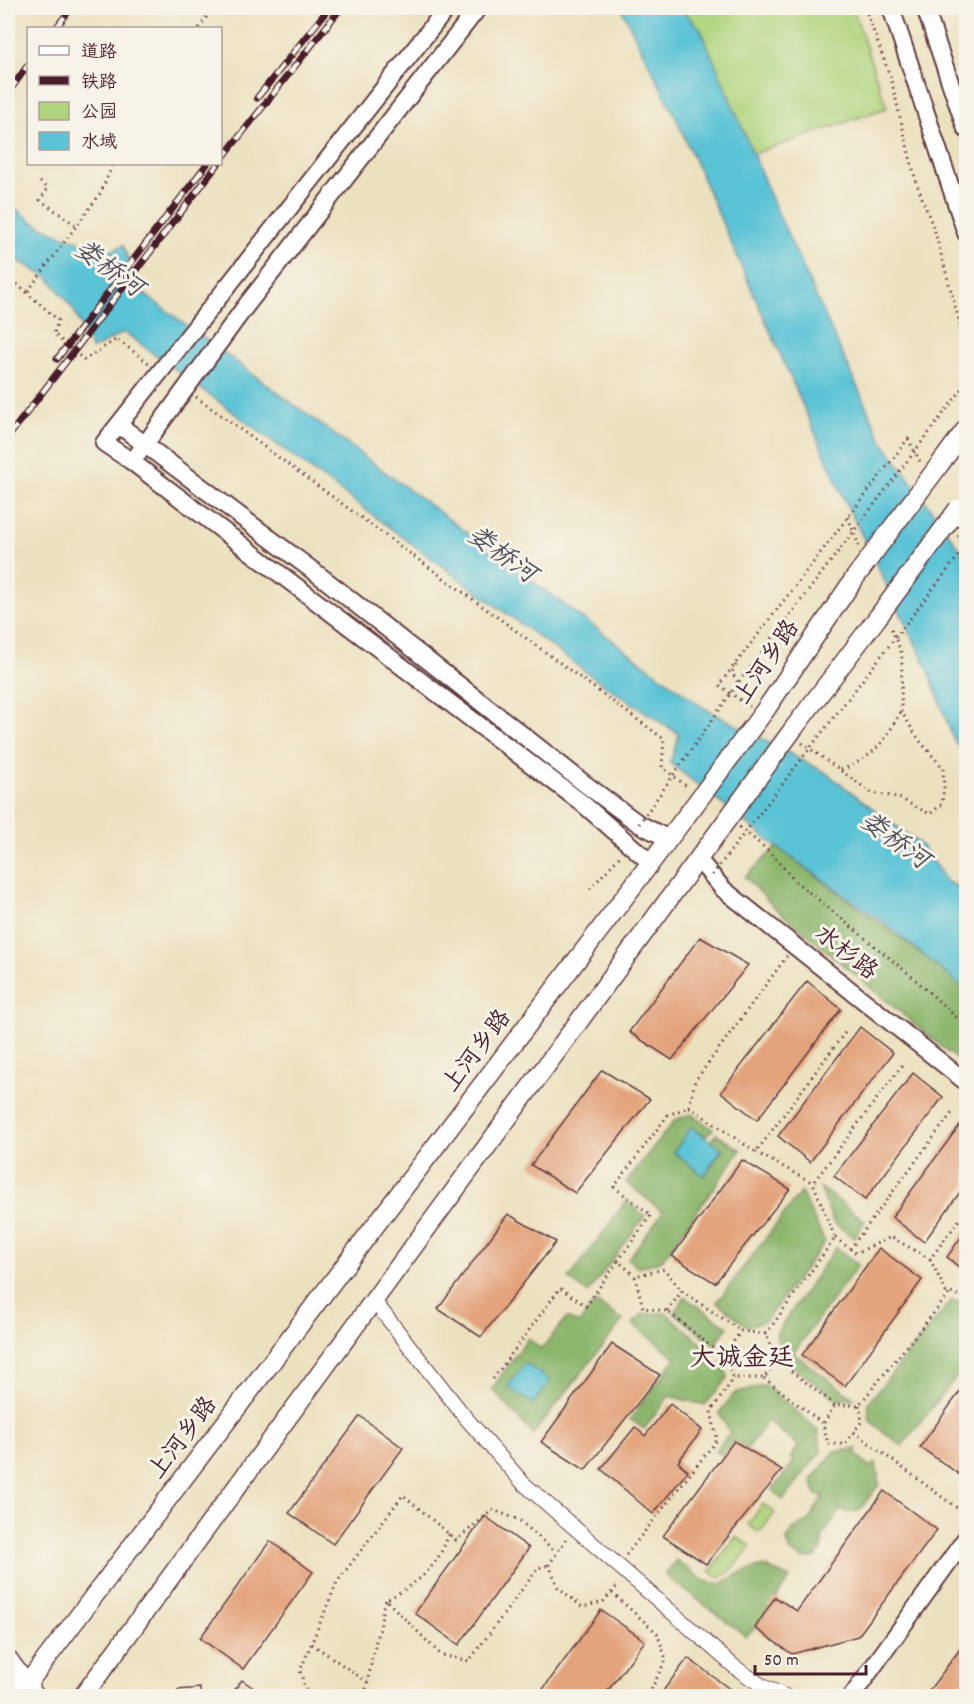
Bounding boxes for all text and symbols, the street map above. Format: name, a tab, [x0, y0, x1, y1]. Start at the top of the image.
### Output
legend	[27, 27, 222, 165]
text: 道路	[81, 41, 117, 66]
text: 铁路	[81, 71, 117, 96]
text: 公园	[81, 101, 117, 126]
text: 水域	[81, 131, 117, 156]
water label: 娄桥河	[66, 232, 154, 310]
water label: 娄桥河	[459, 518, 547, 596]
street label: 上河乡路	[727, 614, 809, 712]
water label: 娄桥河	[852, 804, 940, 882]
street label: 水杉路	[806, 918, 884, 990]
street label: 上河乡路	[436, 1003, 520, 1101]
district label: 大诚金廷	[690, 1341, 794, 1378]
street label: 上河乡路	[142, 1390, 226, 1488]
scale bar	[755, 1638, 866, 1676]
text: 50 m	[764, 1649, 799, 1674]

